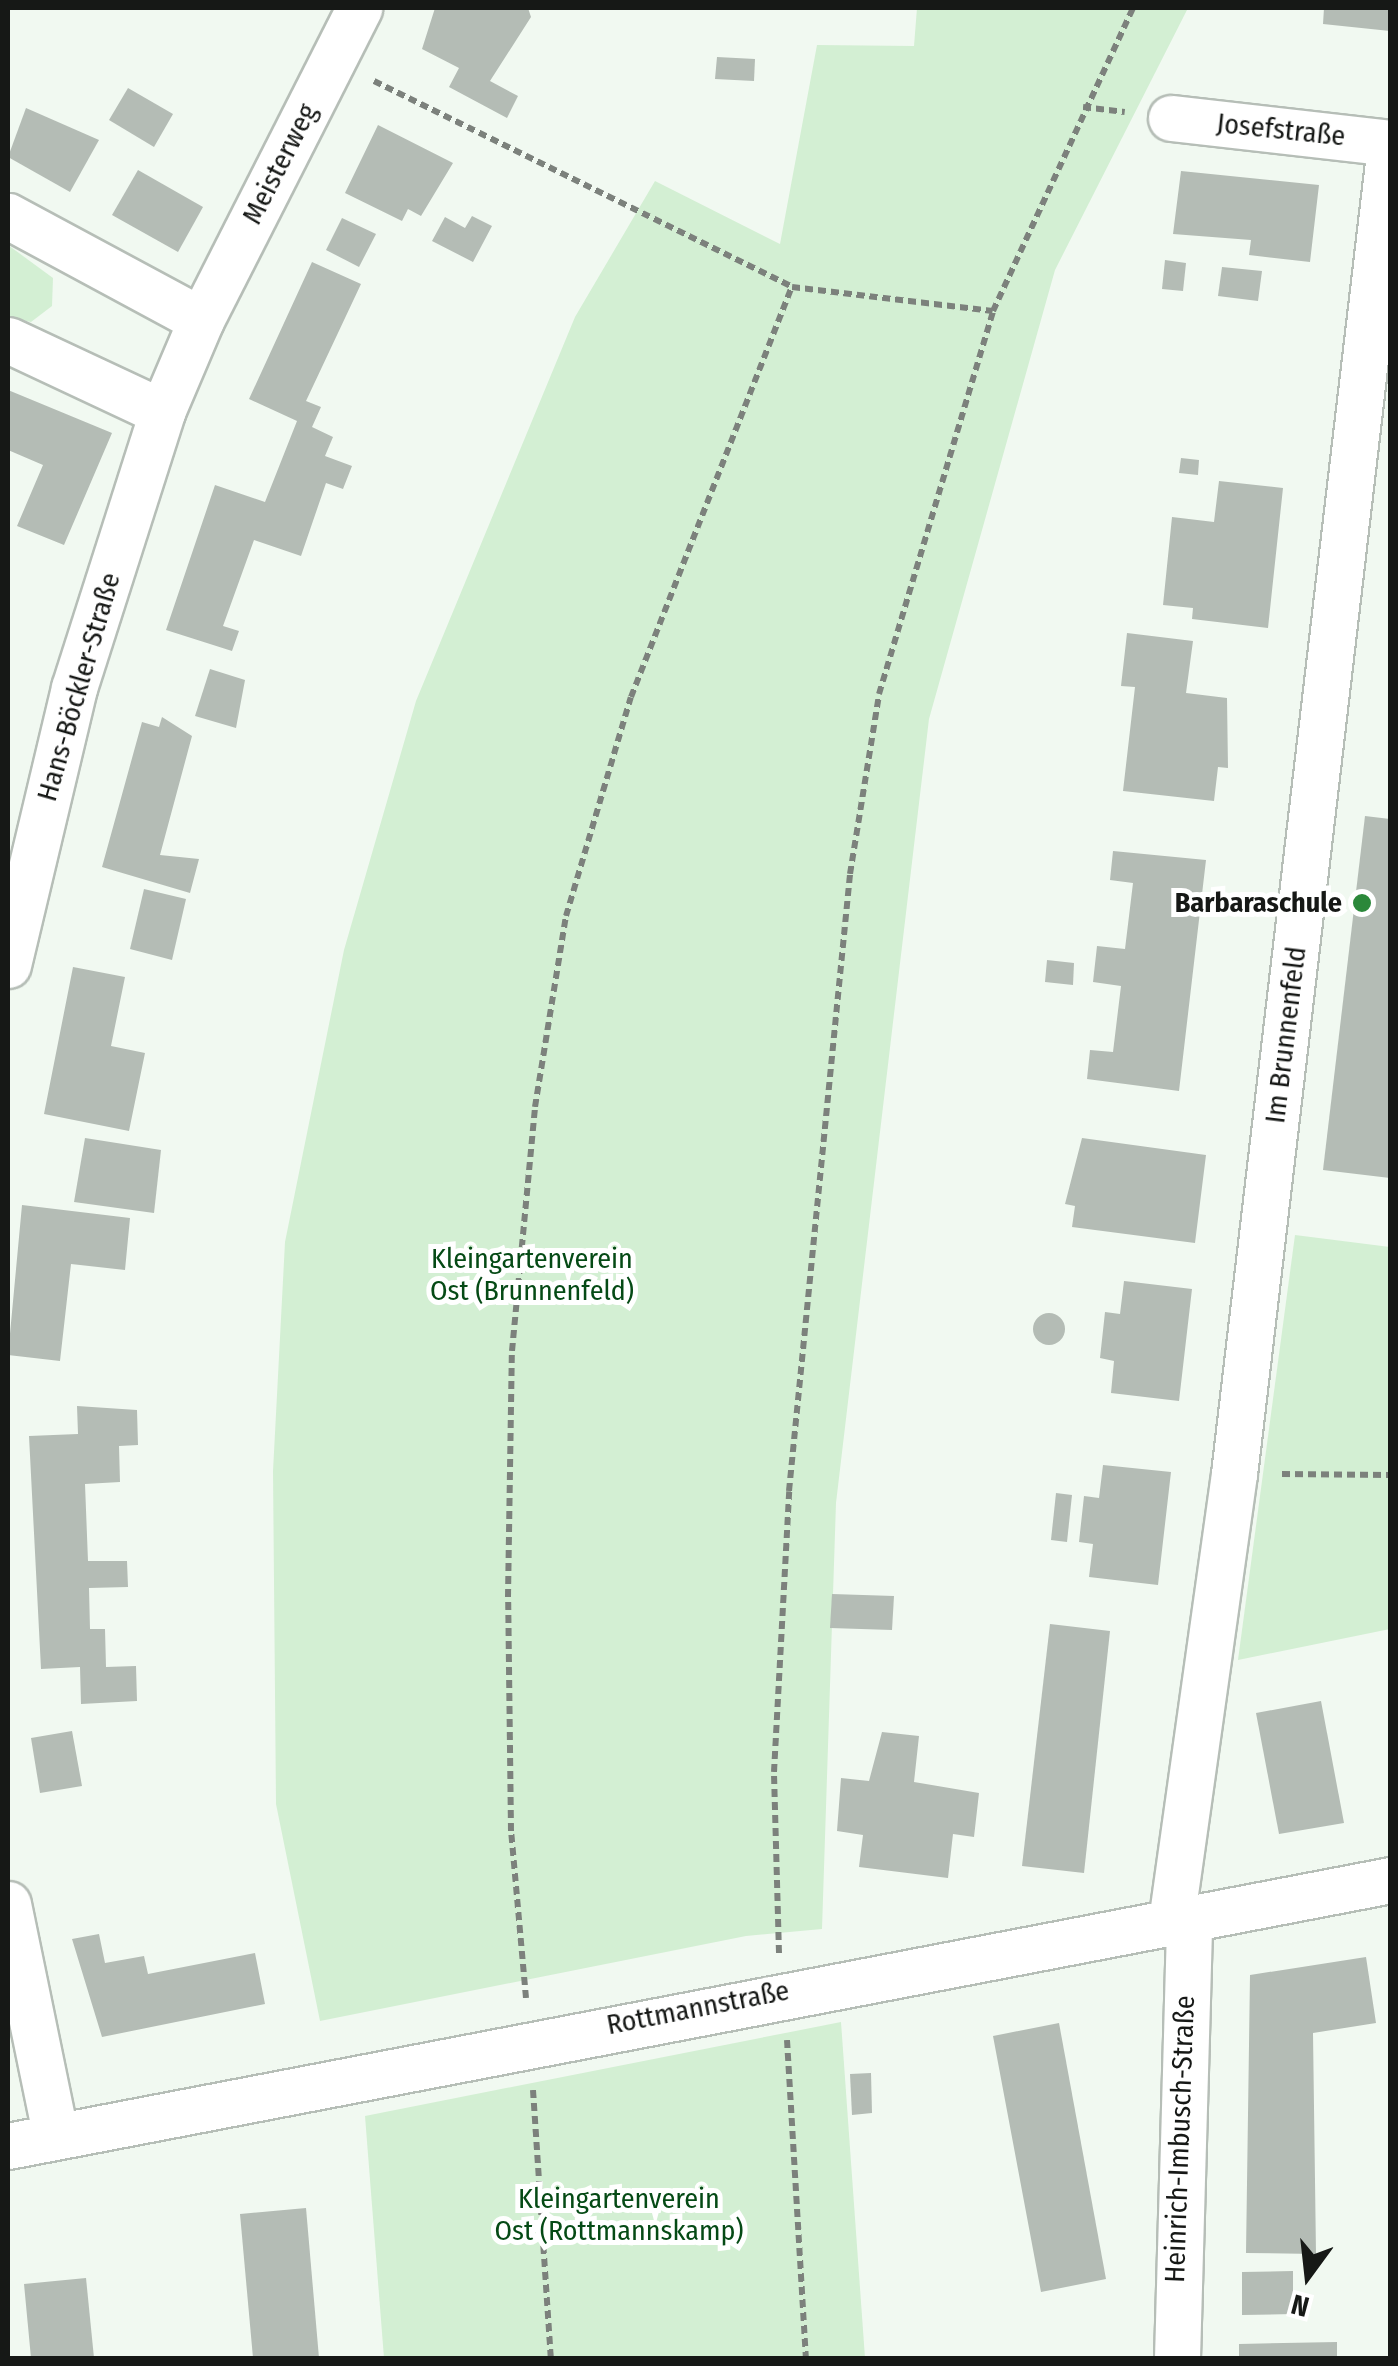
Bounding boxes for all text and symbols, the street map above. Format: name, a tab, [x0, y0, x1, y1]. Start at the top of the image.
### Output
street label: Meisterweg	[235, 98, 325, 230]
street label: Josefstraße	[1215, 107, 1347, 153]
street label: Hans-Böckler-Straße	[30, 569, 128, 805]
place label: Barbaraschule	[1175, 886, 1342, 920]
marker: Barbaraschule	[1351, 892, 1373, 914]
street label: Im Brunnenfeld	[1258, 945, 1314, 1125]
park label: Kleingartenverein Ost (Brunnenfeld)	[430, 1242, 634, 1308]
street label: Rottmannstraße	[604, 1974, 792, 2042]
street label: Heinrich-Imbusch-Straße	[1158, 1995, 1202, 2283]
park label: Kleingartenverein Ost (Rottmannskamp)	[494, 2182, 744, 2248]
north arrow	[1258, 2226, 1358, 2326]
text: N	[1288, 2287, 1312, 2324]

